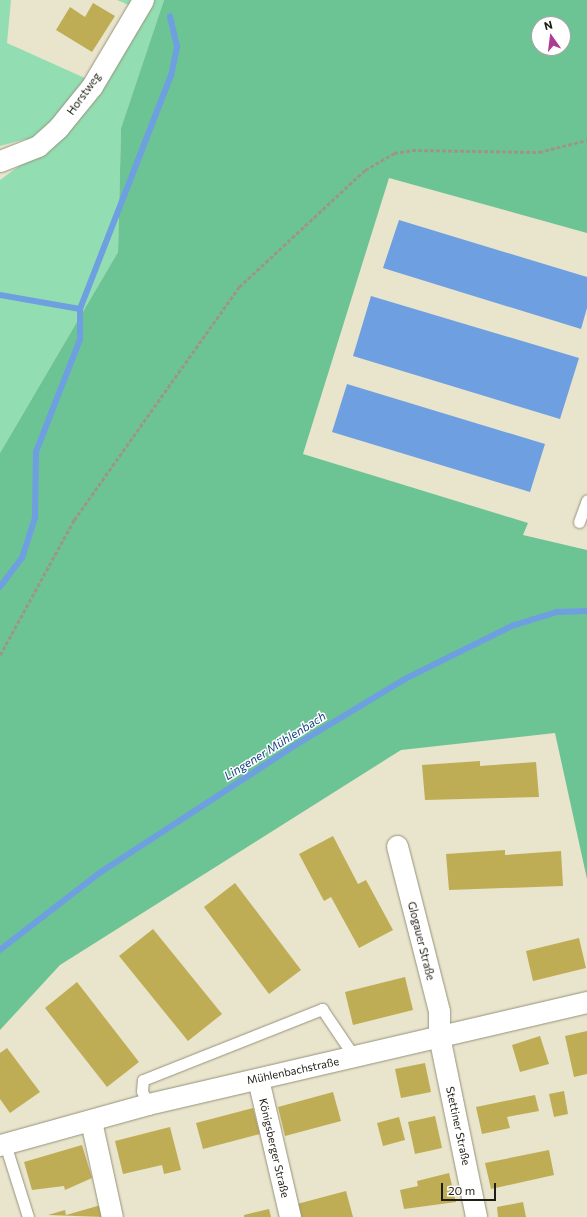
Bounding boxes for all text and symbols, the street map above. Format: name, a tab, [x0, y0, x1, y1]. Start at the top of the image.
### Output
north arrow	[531, 16, 571, 56]
text: N	[543, 18, 554, 32]
street label: Horstweg	[64, 70, 104, 118]
water label: Lingener Mühlenbach	[221, 709, 329, 783]
street label: Glogauer Straße	[405, 900, 437, 982]
street label: Mühlenbachstraße	[246, 1055, 340, 1087]
street label: Stettiner Straße	[443, 1085, 473, 1167]
street label: Königsberger Straße	[256, 1097, 292, 1199]
scale bar	[443, 1175, 498, 1201]
text: 20 m	[448, 1183, 475, 1197]

